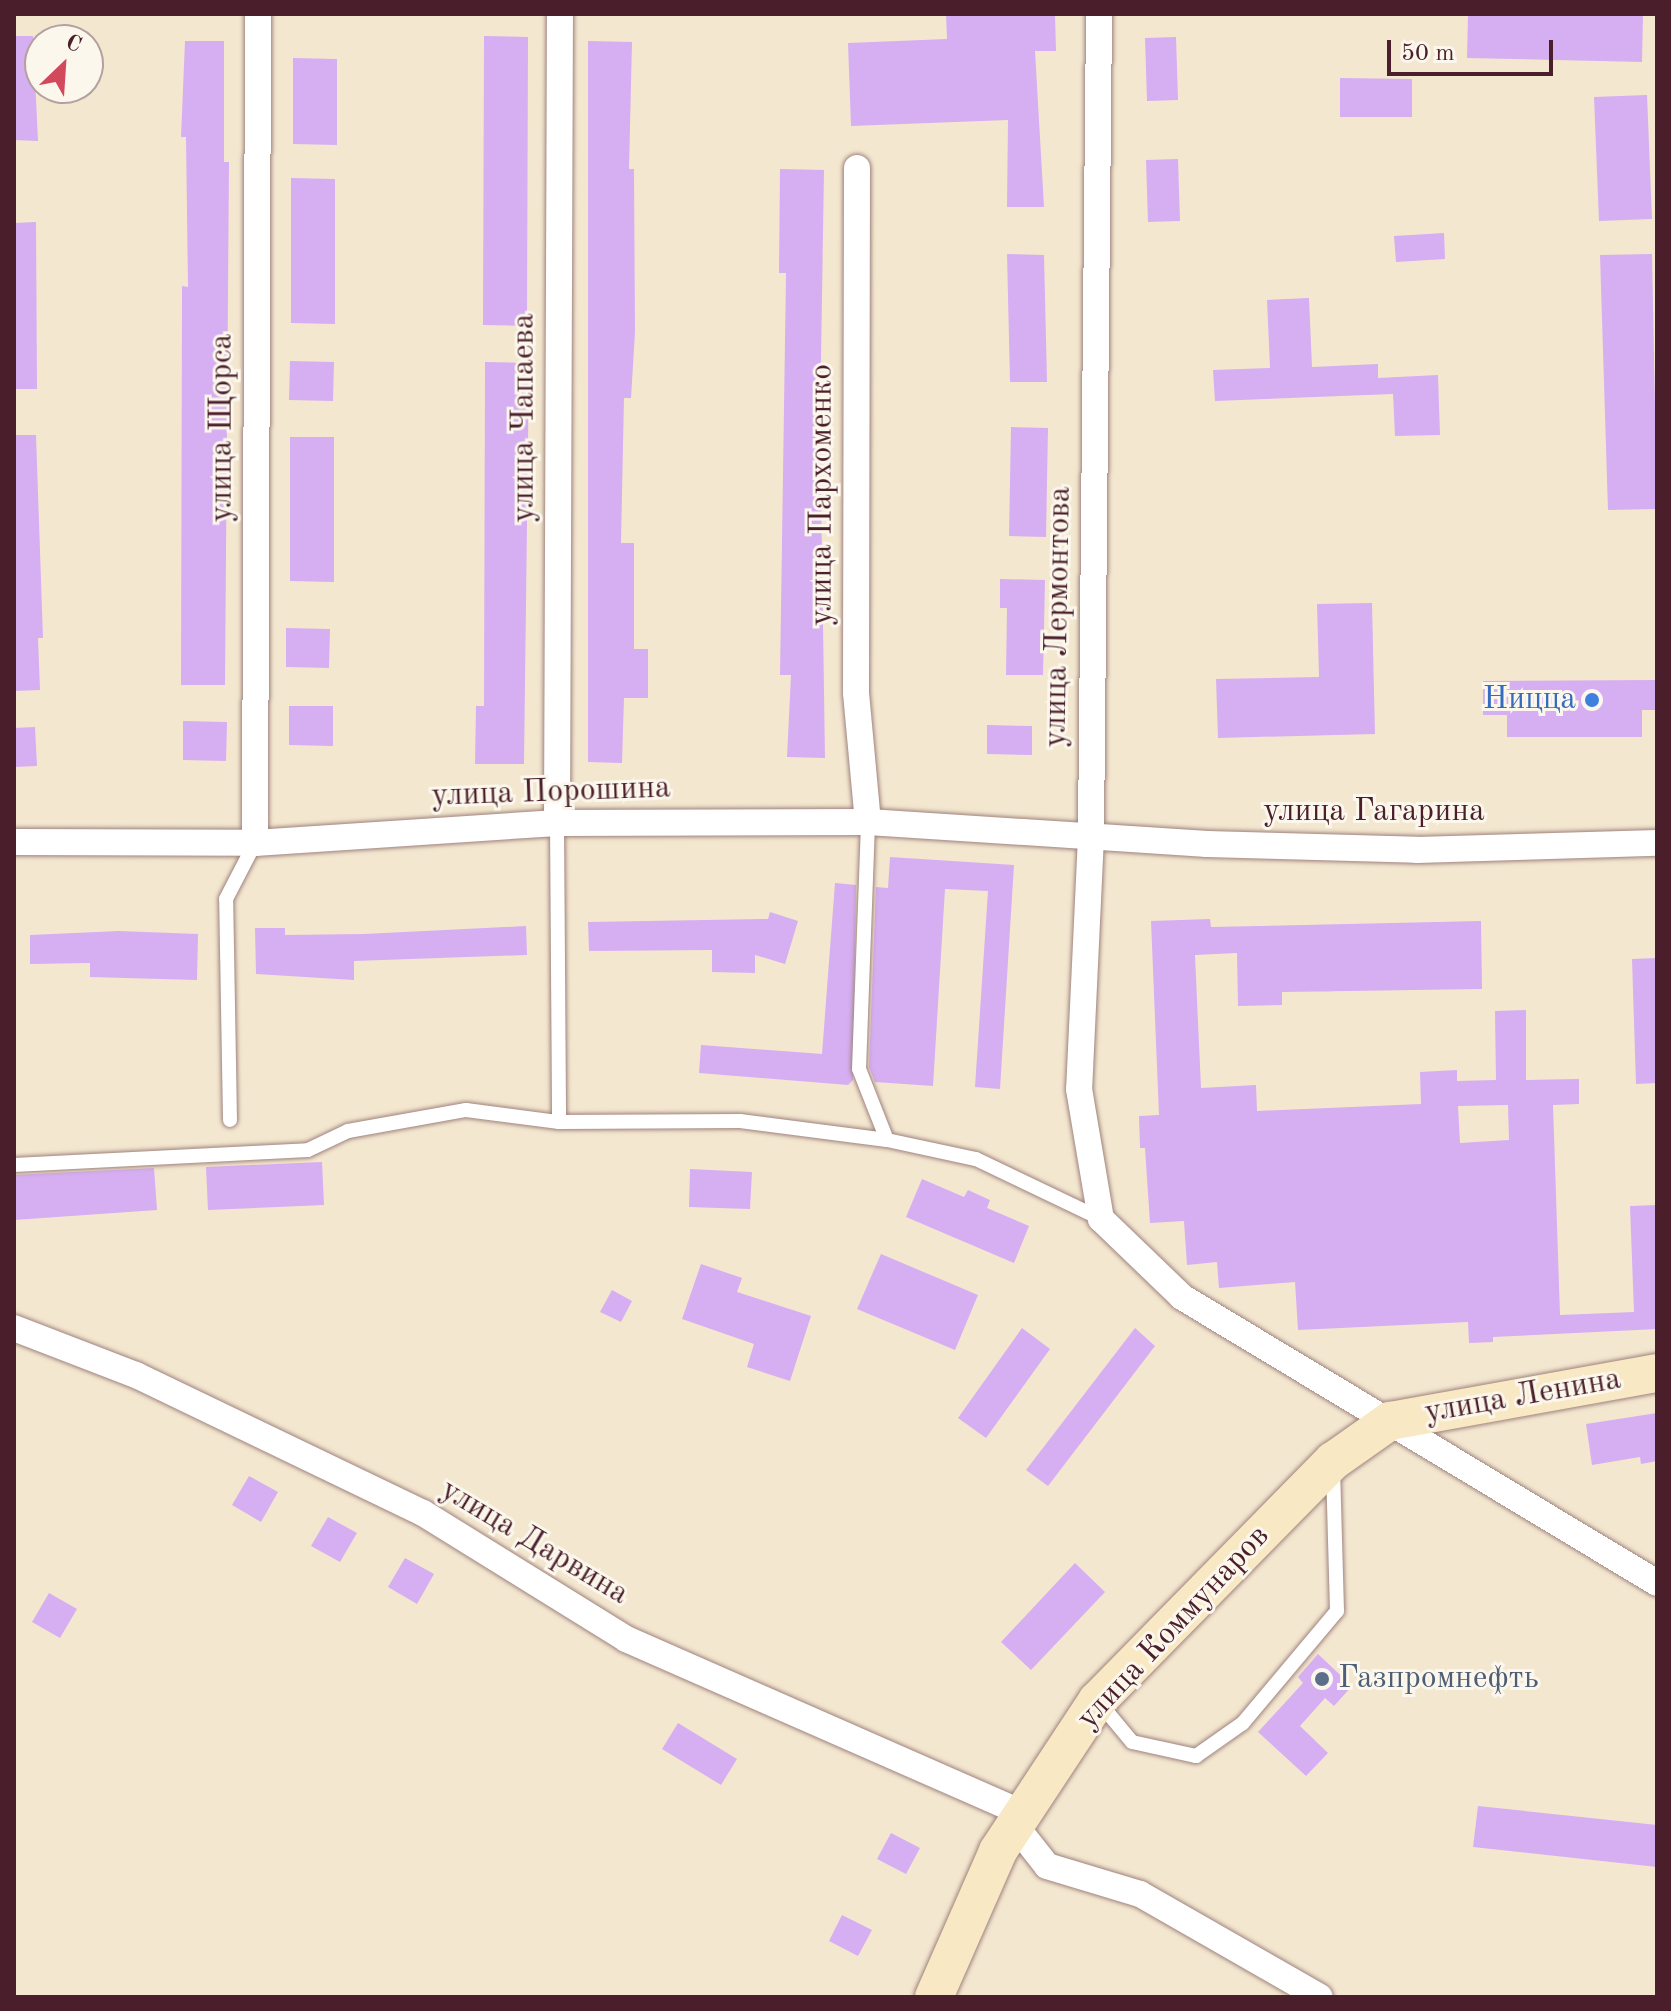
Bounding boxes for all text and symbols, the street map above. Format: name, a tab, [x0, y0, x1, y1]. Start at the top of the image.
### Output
north arrow	[24, 24, 104, 104]
scale bar	[1391, 24, 1557, 74]
text: С	[62, 31, 85, 57]
text: 50 m	[1401, 42, 1455, 66]
street label: улица Чапаева	[506, 313, 544, 523]
street label: улица Щорса	[204, 334, 242, 522]
street label: улица Пархоменко	[804, 364, 842, 626]
street label: улица Лермонтова	[1038, 486, 1080, 748]
place label: Ницца	[1483, 681, 1576, 719]
marker: Ницца	[1583, 691, 1601, 709]
street label: улица Порошина	[431, 770, 671, 816]
street label: улица Гагарина	[1263, 793, 1485, 831]
street label: улица Ленина	[1422, 1361, 1624, 1433]
street label: улица Дарвина	[433, 1472, 635, 1614]
street label: улица Коммунаров	[1070, 1518, 1278, 1738]
place label: Газпромнефть	[1338, 1660, 1539, 1698]
marker: Газпромнефть	[1313, 1670, 1331, 1688]

